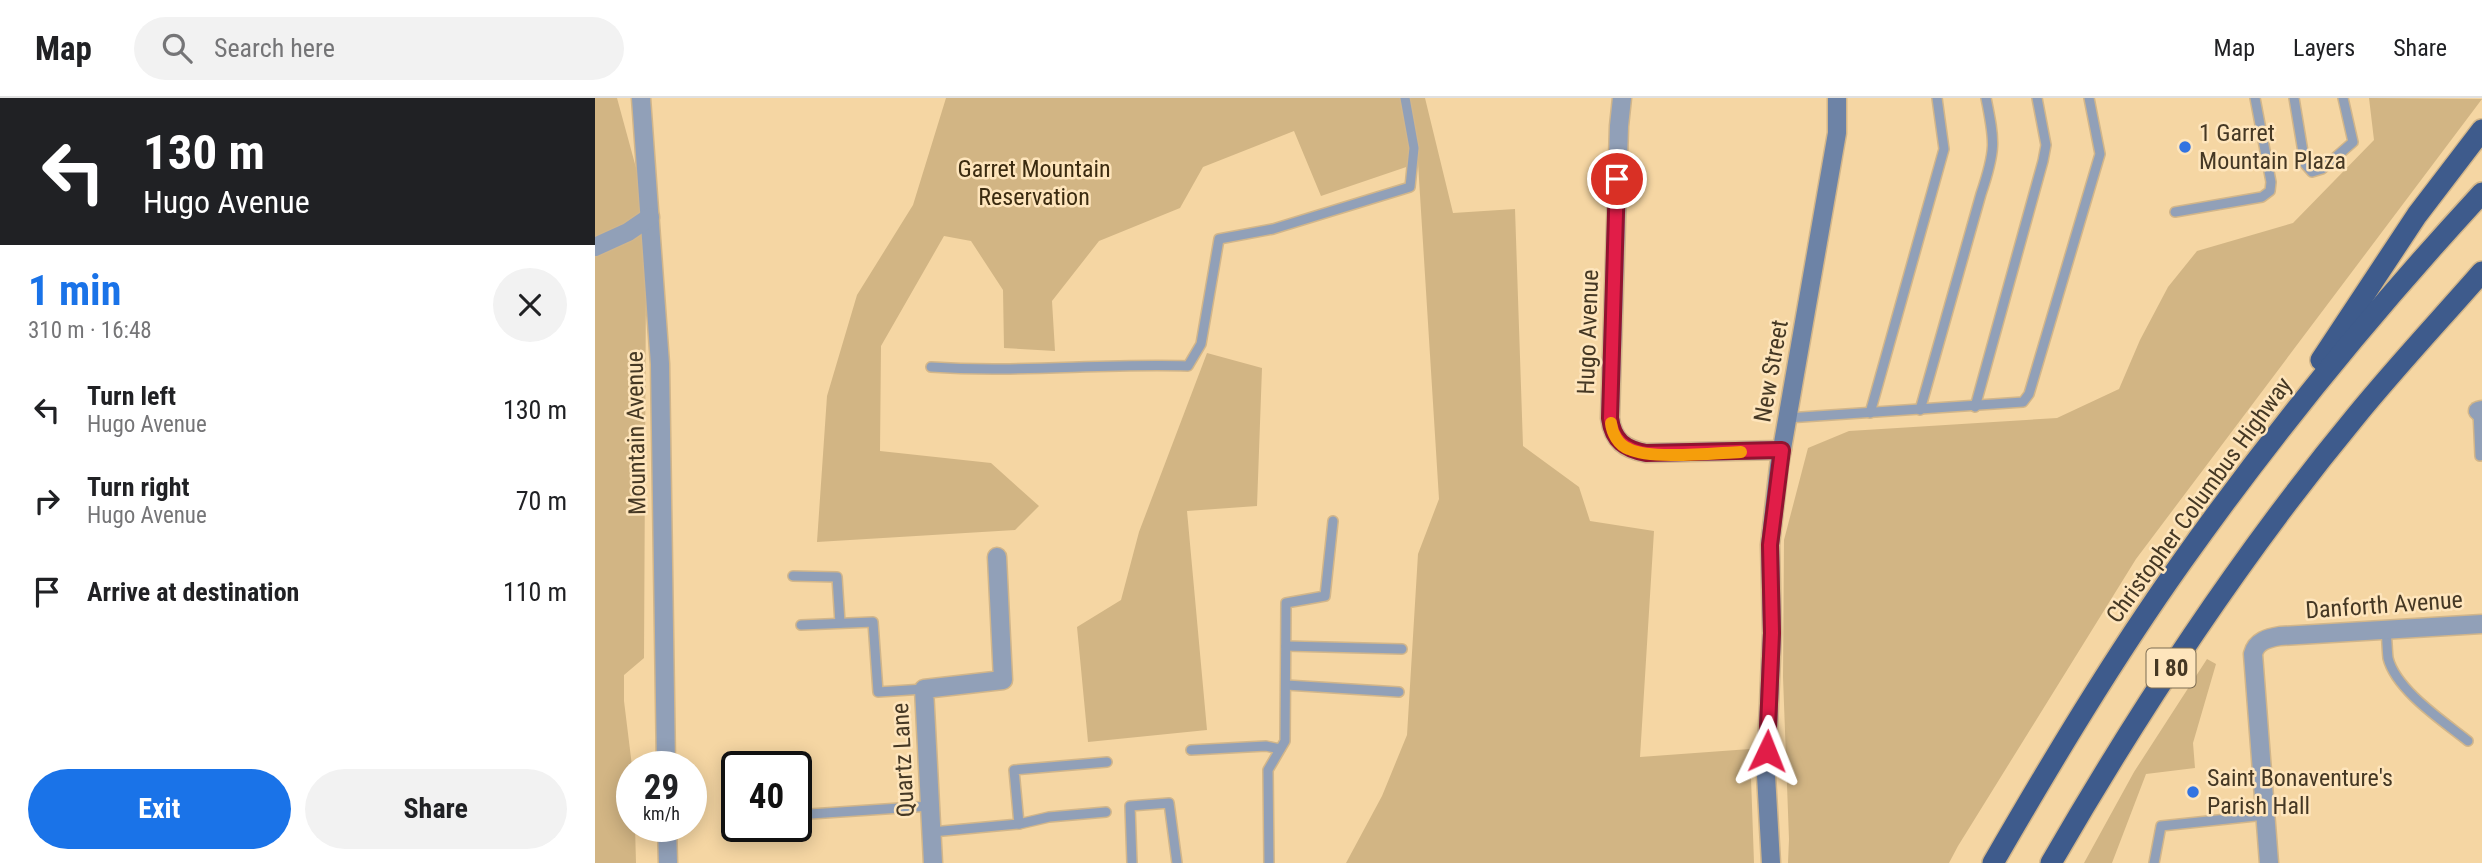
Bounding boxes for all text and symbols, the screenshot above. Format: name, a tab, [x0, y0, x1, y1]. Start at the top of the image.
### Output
search box	[134, 17, 624, 80]
text: Map	[35, 29, 92, 68]
icon: search	[158, 29, 196, 67]
text: Search here	[214, 33, 335, 63]
text: Map	[2214, 34, 2255, 62]
text: Layers	[2293, 34, 2355, 62]
text: Share	[2393, 34, 2447, 62]
place label: 1 Garret Mountain Plaza	[2199, 119, 2346, 175]
text: 130 m	[143, 124, 265, 181]
icon: left	[28, 126, 119, 217]
marker: 1 Garret Mountain Plaza	[2177, 139, 2193, 155]
pin	[1587, 149, 1647, 209]
park label: Garret Mountain Reservation	[957, 155, 1111, 211]
icon: arrive	[1598, 160, 1636, 198]
text: Hugo Avenue	[143, 183, 310, 221]
text: 1 min	[28, 266, 121, 315]
button: close	[493, 268, 567, 342]
street label: Hugo Avenue	[1572, 269, 1604, 395]
text: 310 m · 16:48	[28, 317, 152, 344]
street label: New Street	[1748, 318, 1794, 424]
street label: Mountain Avenue	[621, 351, 651, 515]
street label: Christopher Columbus Highway	[2100, 372, 2298, 628]
text: Turn left	[87, 381, 176, 411]
icon: left	[28, 391, 66, 429]
text: 130 m	[503, 395, 567, 425]
text: Hugo Avenue	[87, 411, 207, 438]
text: Turn right	[87, 472, 189, 502]
icon: right	[28, 482, 66, 520]
text: 70 m	[516, 486, 567, 516]
text: Hugo Avenue	[87, 502, 207, 529]
icon: arrive	[28, 573, 66, 611]
text: Arrive at destination	[87, 577, 299, 607]
text: 110 m	[503, 577, 567, 607]
street label: Danforth Avenue	[2304, 586, 2464, 624]
road number: I 80	[2147, 648, 2195, 688]
street label: Quartz Lane	[886, 702, 920, 818]
position arrow	[1730, 714, 1804, 788]
speed limit sign: 40	[721, 751, 812, 842]
place label: Saint Bonaventure's Parish Hall	[2207, 764, 2393, 820]
text: 29	[644, 767, 679, 808]
button: Exit	[28, 769, 291, 849]
button: Share	[305, 769, 567, 849]
marker: Saint Bonaventure's Parish Hall	[2185, 784, 2201, 800]
text: km/h	[643, 803, 680, 824]

